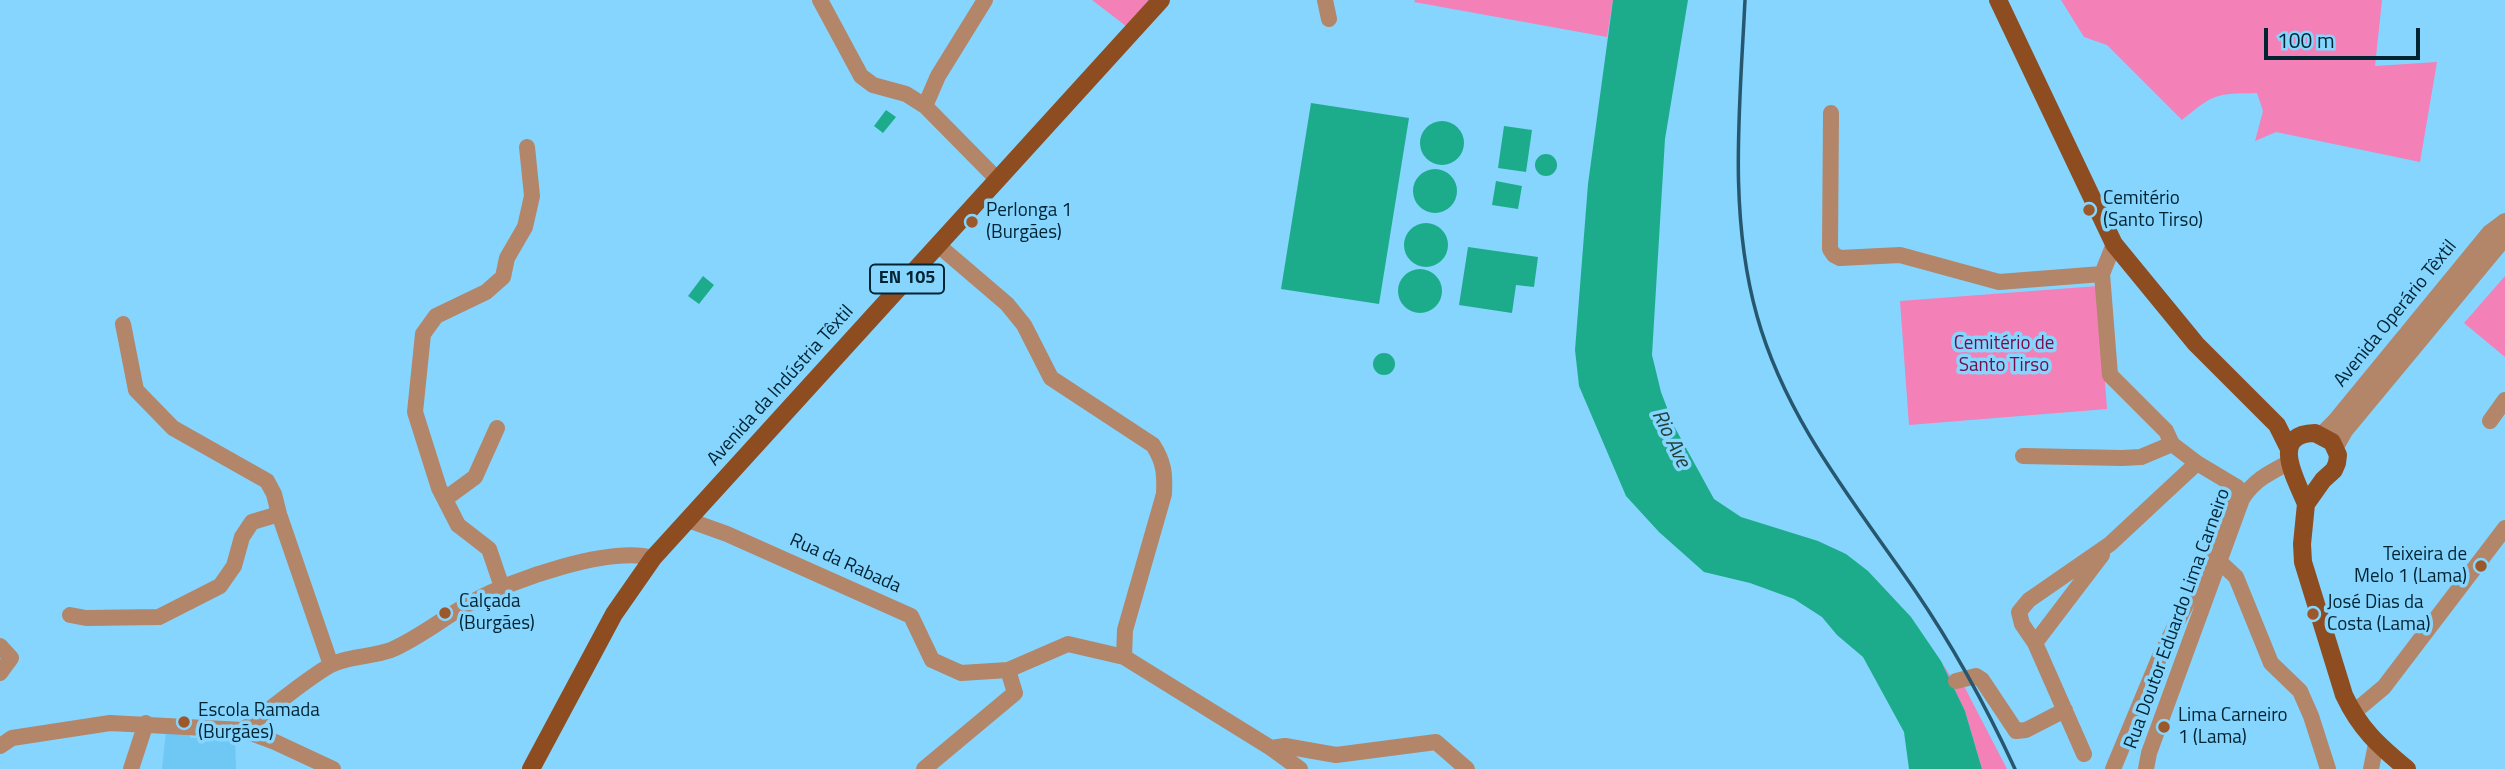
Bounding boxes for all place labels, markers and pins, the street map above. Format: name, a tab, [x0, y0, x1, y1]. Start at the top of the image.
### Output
place label: Cemitério (Santo Tirso)	[2103, 188, 2203, 232]
place label: Perlonga 1 (Burgães)	[986, 200, 1072, 244]
marker: Cemitério (Santo Tirso)	[2081, 202, 2097, 218]
marker: Perlonga 1 (Burgães)	[964, 214, 980, 230]
place label: Teixeira de Melo 1 (Lama)	[2354, 544, 2467, 588]
marker: Teixeira de Melo 1 (Lama)	[2473, 558, 2489, 574]
place label: Calçada (Burgães)	[459, 591, 535, 635]
place label: José Dias da Costa (Lama)	[2327, 592, 2430, 636]
marker: Calçada (Burgães)	[437, 605, 453, 621]
marker: José Dias da Costa (Lama)	[2305, 606, 2321, 622]
place label: Escola Ramada (Burgães)	[198, 700, 320, 744]
place label: Lima Carneiro 1 (Lama)	[2178, 705, 2288, 749]
marker: Escola Ramada (Burgães)	[176, 714, 192, 730]
marker: Lima Carneiro 1 (Lama)	[2156, 719, 2172, 735]

